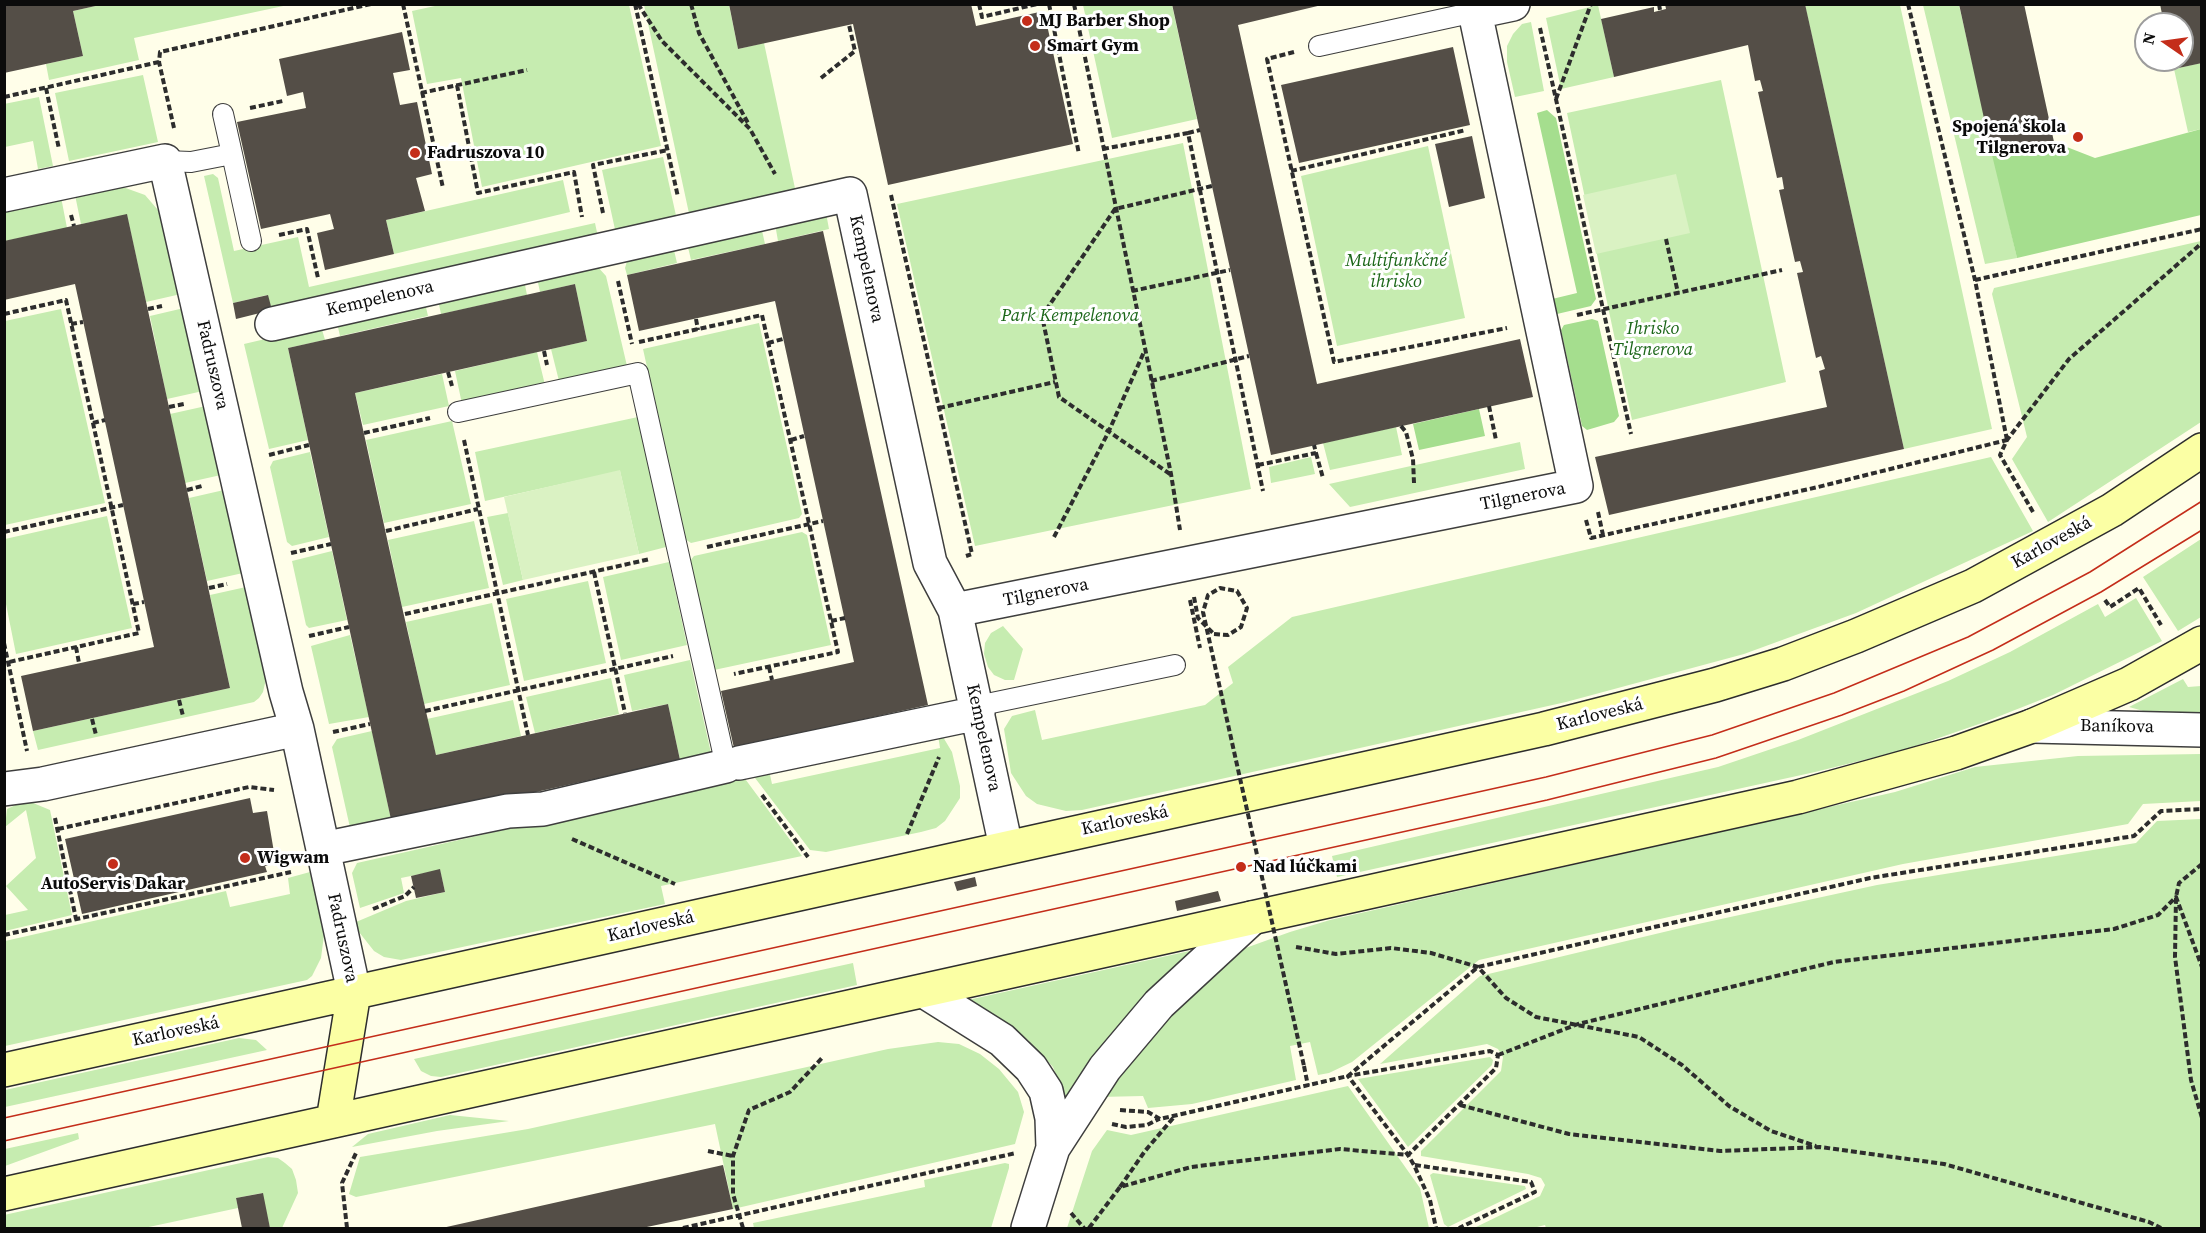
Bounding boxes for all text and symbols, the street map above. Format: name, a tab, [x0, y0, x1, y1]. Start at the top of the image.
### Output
place label: MJ Barber Shop	[1039, 10, 1170, 32]
north arrow	[2134, 12, 2194, 72]
marker: MJ Barber Shop	[1020, 14, 1034, 28]
text: N	[2136, 30, 2160, 47]
place label: Smart Gym	[1047, 35, 1139, 57]
marker: Smart Gym	[1028, 39, 1042, 53]
place label: Spojená škola Tilgnerova	[1952, 116, 2066, 158]
marker: Spojená škola Tilgnerova	[2071, 130, 2085, 144]
place label: Fadruszova 10	[427, 142, 545, 164]
marker: Fadruszova 10	[408, 146, 422, 160]
street label: Kempelenova	[844, 213, 888, 325]
park label: Multifunkčné ihrisko	[1346, 250, 1446, 292]
street label: Kempelenova	[324, 276, 436, 322]
park label: Park Kempelenova	[1001, 305, 1139, 327]
street label: Fadruszova	[191, 318, 233, 412]
park label: Ihrisko Tilgnerova	[1613, 318, 1693, 360]
street label: Tilgnerova	[1479, 478, 1567, 516]
street label: Karloveská	[2008, 512, 2096, 574]
street label: Tilgnerova	[1002, 574, 1090, 612]
street label: Kempelenova	[961, 682, 1005, 794]
street label: Karloveská	[1555, 694, 1645, 736]
street label: Baníkova	[2080, 716, 2154, 738]
street label: Karloveská	[1080, 801, 1170, 841]
place label: Wigwam	[257, 847, 329, 869]
marker: Wigwam	[238, 851, 252, 865]
place label: Nad lúčkami	[1253, 856, 1357, 878]
marker: AutoServis Dakar	[106, 857, 120, 871]
marker: Nad lúčkami	[1234, 860, 1248, 874]
place label: AutoServis Dakar	[41, 873, 185, 895]
street label: Fadruszova	[322, 891, 362, 985]
street label: Karloveská	[606, 907, 696, 947]
street label: Karloveská	[131, 1012, 221, 1052]

